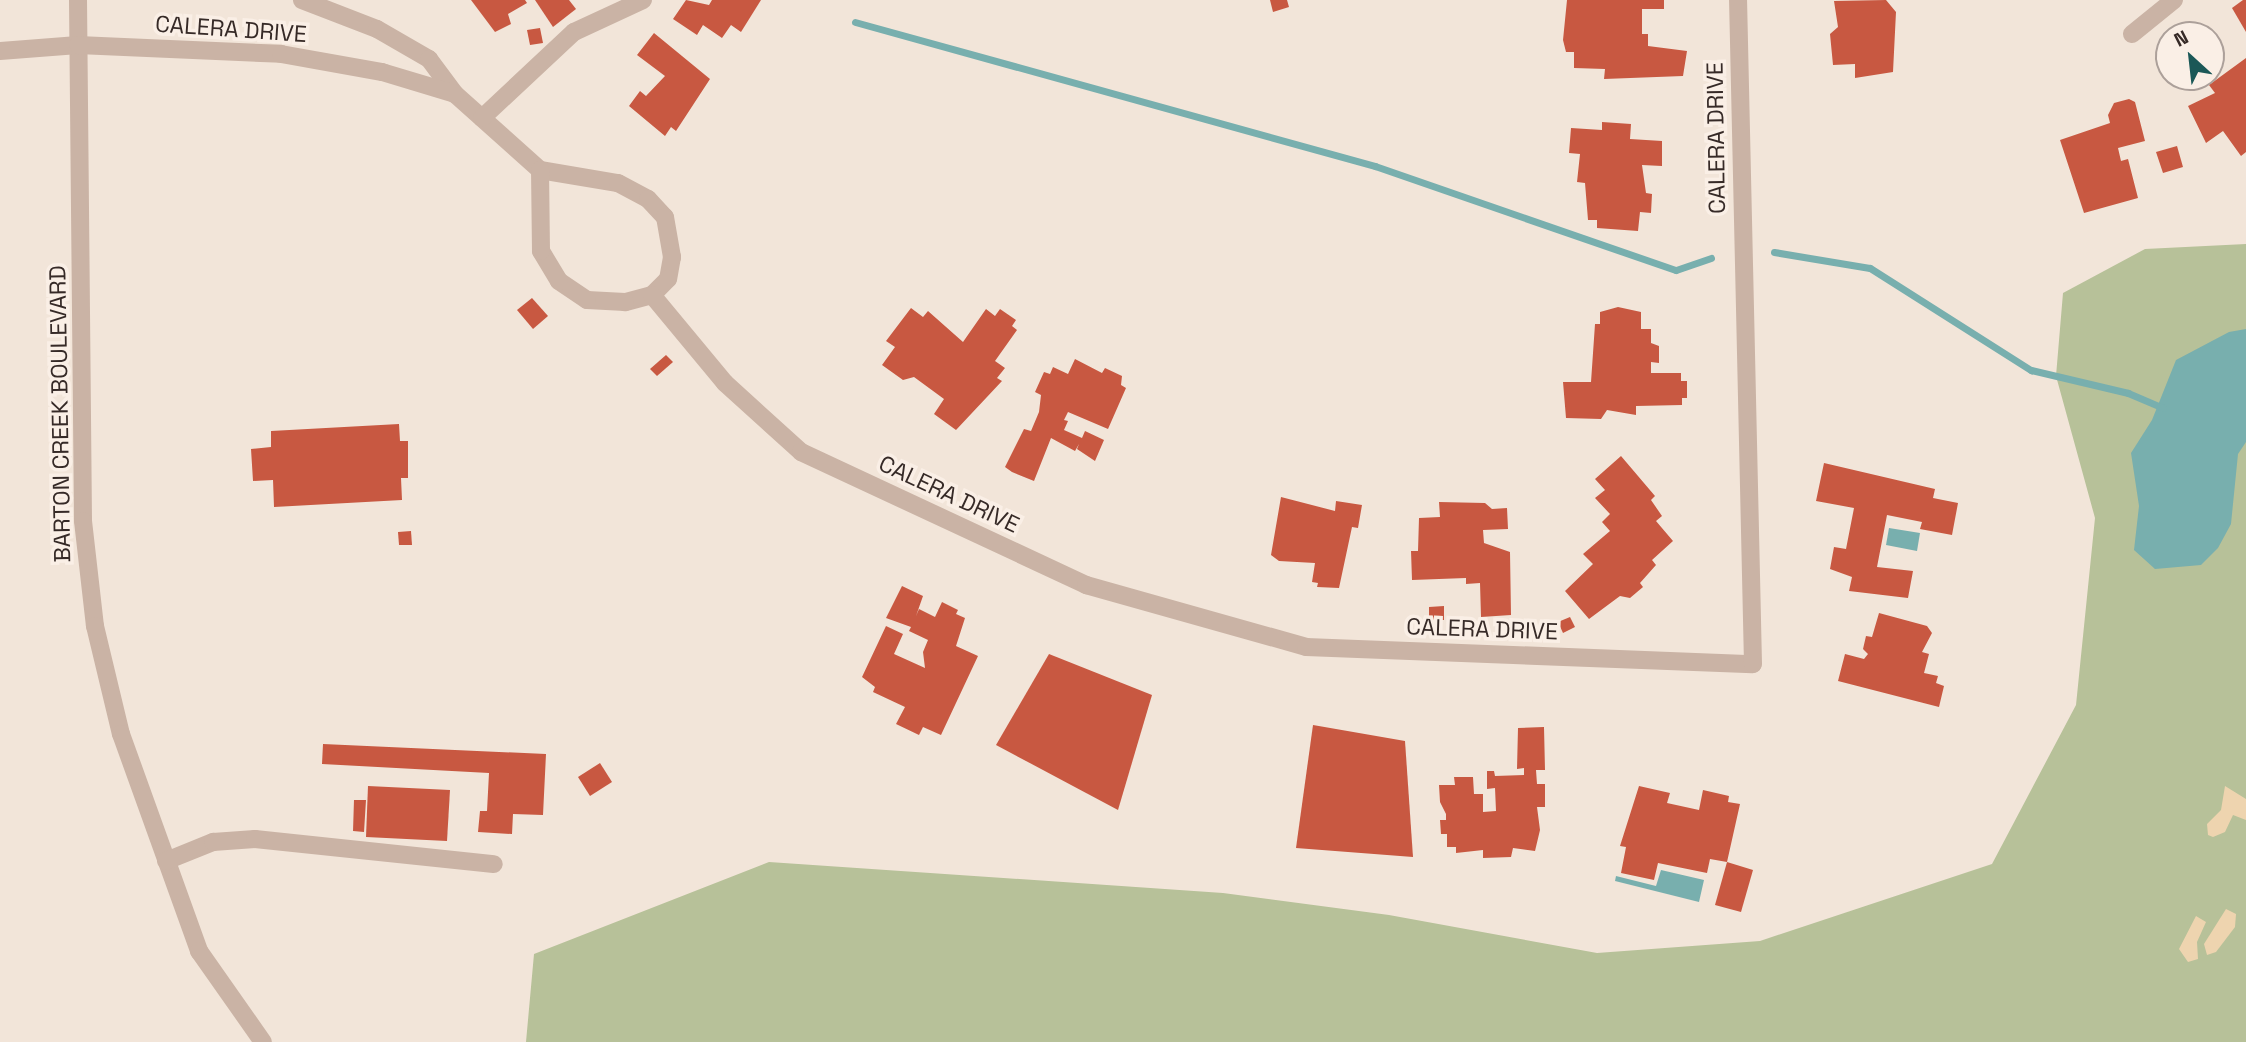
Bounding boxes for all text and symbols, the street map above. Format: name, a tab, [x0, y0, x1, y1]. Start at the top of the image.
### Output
street label: CALERA DRIVE	[154, 10, 308, 48]
north arrow	[2155, 21, 2225, 91]
text: N	[2170, 25, 2192, 53]
street label: CALERA DRIVE	[1701, 62, 1731, 214]
street label: BARTON CREEK BOULEVARD	[44, 265, 76, 563]
street label: CALERA DRIVE	[874, 449, 1024, 539]
street label: CALERA DRIVE	[1406, 613, 1558, 645]

